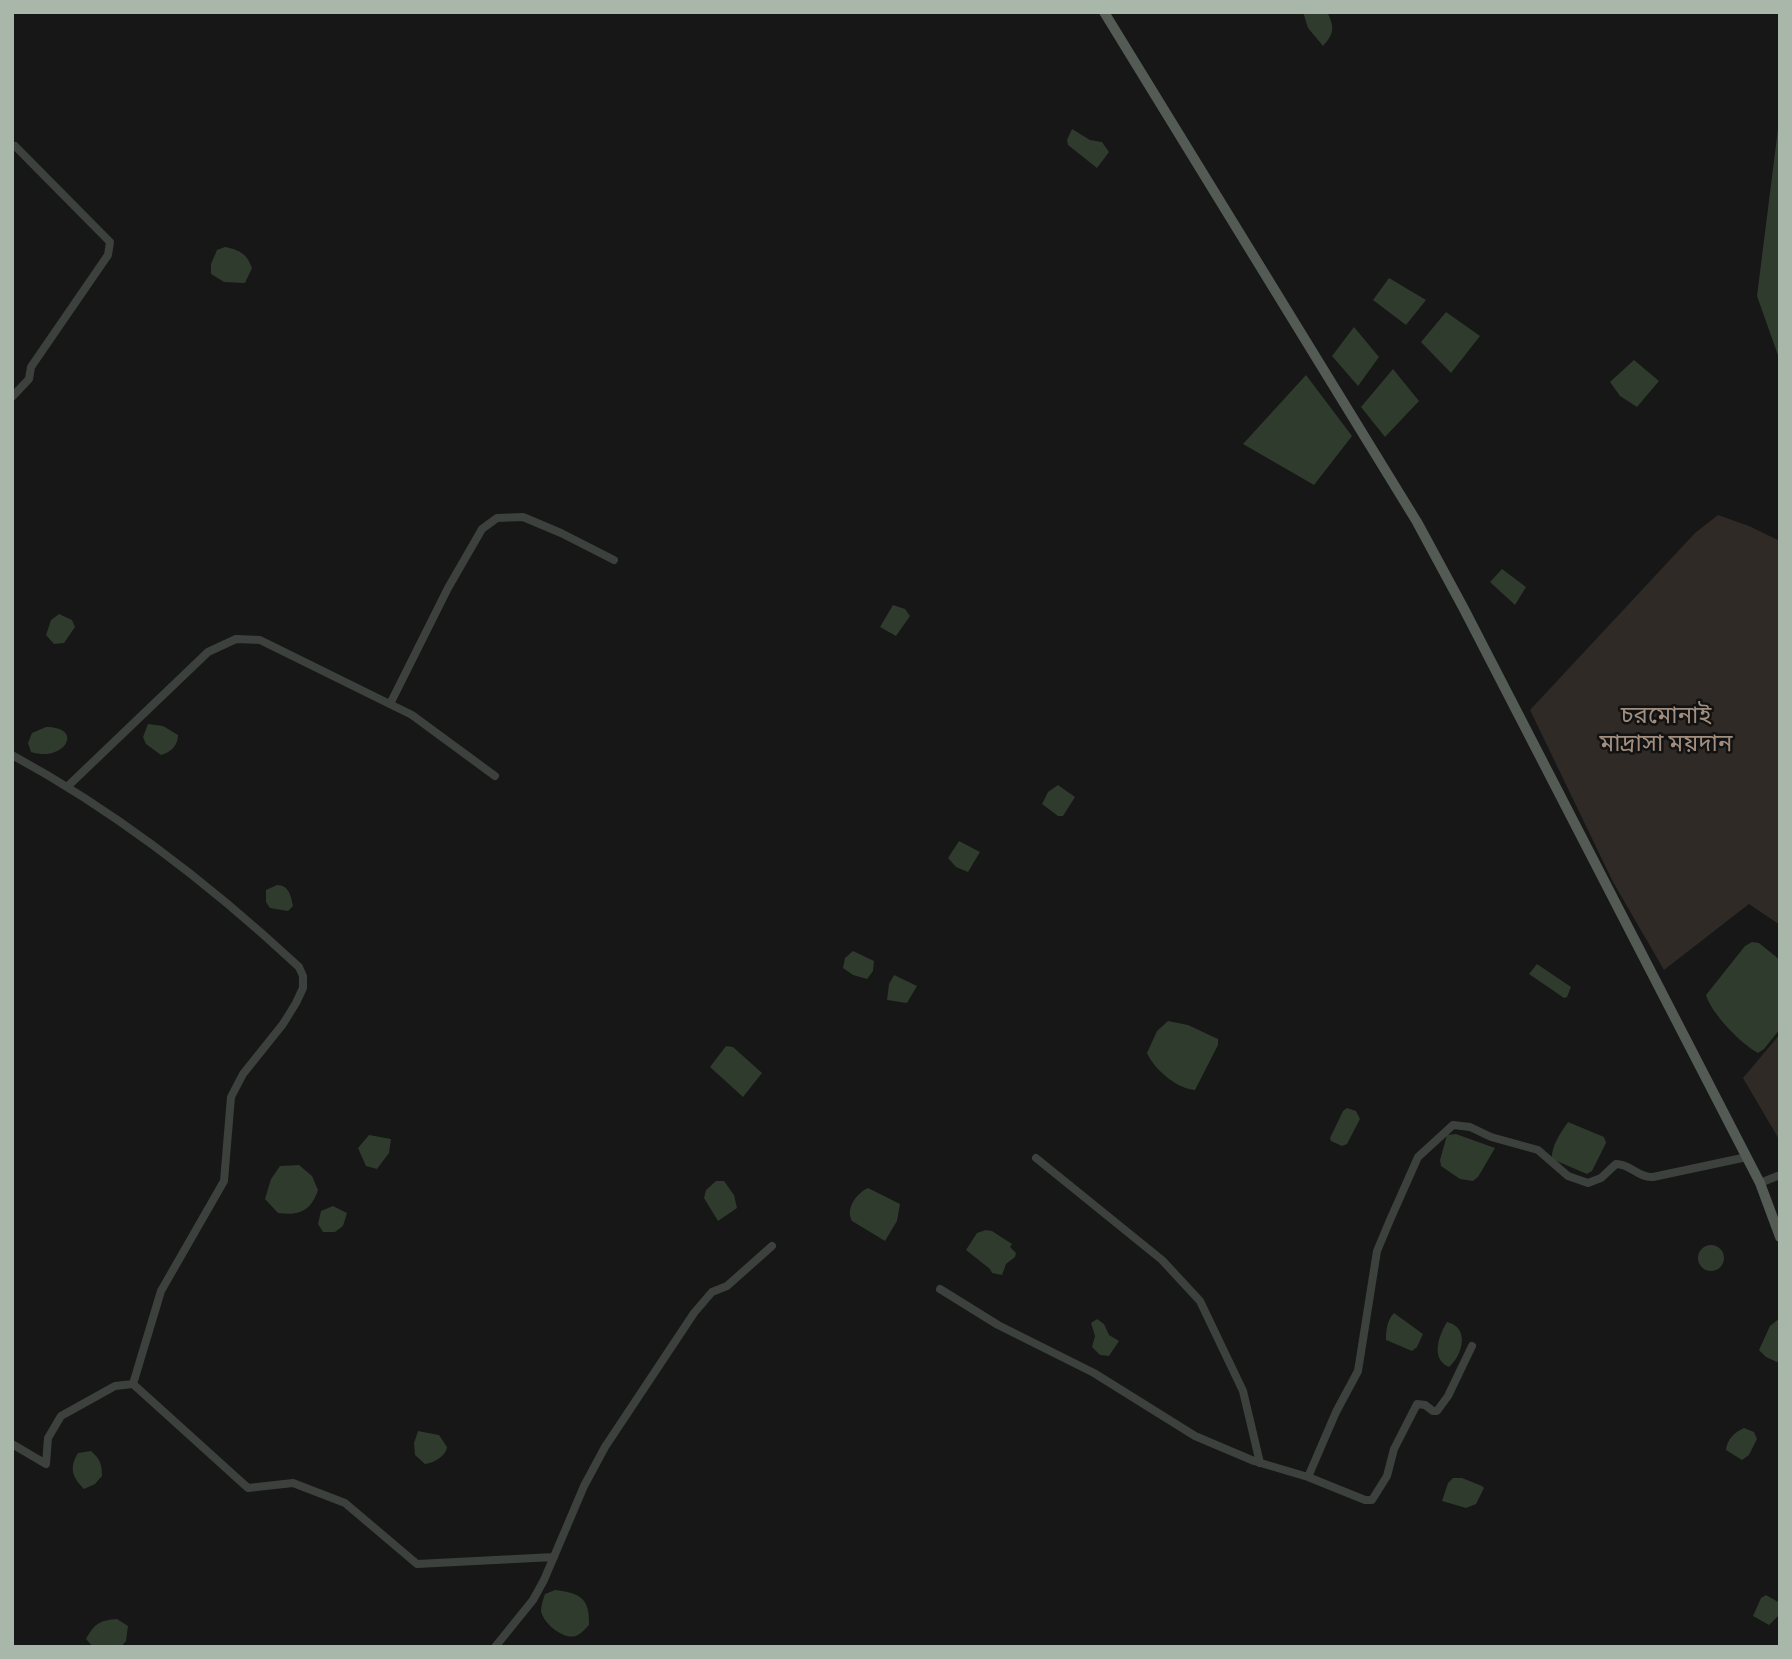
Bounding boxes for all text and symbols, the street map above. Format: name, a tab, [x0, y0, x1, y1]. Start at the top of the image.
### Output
park label: চরমোনাই মাদ্রাসা ময়দান	[1600, 703, 1732, 759]

